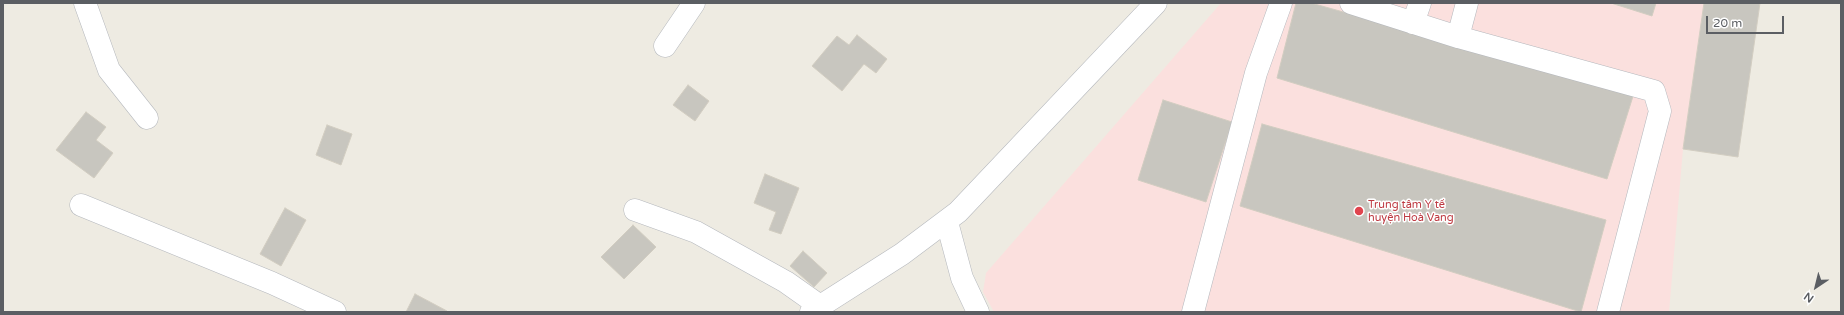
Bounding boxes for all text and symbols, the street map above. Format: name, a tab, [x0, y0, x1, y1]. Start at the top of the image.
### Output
scale bar	[1708, 8, 1786, 34]
text: 20 m	[1713, 16, 1742, 30]
place label: Trung tâm Y tế huyện Hoà Vang	[1368, 198, 1454, 224]
marker: Trung tâm Y tế huyện Hoà Vang	[1353, 205, 1365, 217]
north arrow	[1796, 267, 1836, 307]
text: N	[1801, 289, 1816, 305]

